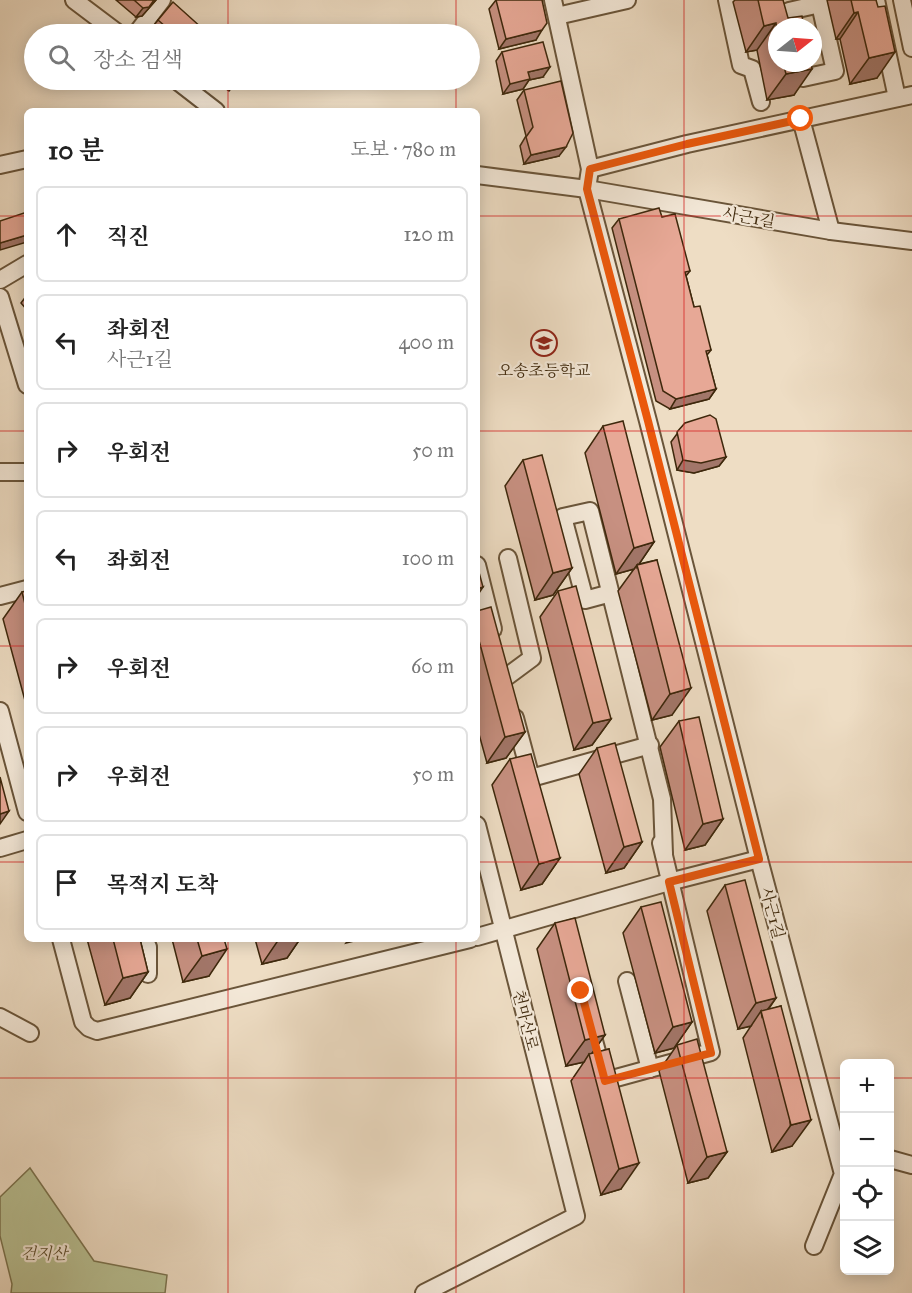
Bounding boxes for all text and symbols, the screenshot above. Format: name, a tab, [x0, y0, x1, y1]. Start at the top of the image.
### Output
north arrow	[768, 18, 822, 72]
search box	[24, 24, 480, 90]
icon: search	[45, 41, 78, 74]
text: 장소 검색	[93, 46, 183, 73]
route start	[787, 105, 813, 131]
text: 10 분	[48, 134, 104, 166]
text: 도보 · 780 m	[350, 137, 456, 161]
street label: 사근1길	[721, 204, 777, 231]
icon: ahead	[50, 218, 83, 251]
text: 120 m	[403, 222, 454, 246]
text: 직진	[107, 223, 150, 250]
text: 좌회전	[107, 316, 171, 343]
icon: left	[50, 326, 83, 359]
school or university icon: 오송초등학교	[529, 328, 559, 358]
text: 400 m	[398, 330, 454, 354]
text: 사근1길	[107, 347, 173, 371]
place label: 오송초등학교	[498, 361, 590, 380]
icon: right	[50, 434, 83, 467]
text: 50 m	[412, 438, 454, 462]
text: 우회전	[107, 439, 171, 466]
icon: left	[50, 542, 83, 575]
text: 100 m	[402, 546, 454, 570]
text: 좌회전	[107, 547, 171, 574]
icon: right	[50, 650, 83, 683]
text: 60 m	[411, 654, 454, 678]
text: 우회전	[107, 655, 171, 682]
icon: right	[50, 758, 83, 791]
text: 50 m	[412, 762, 454, 786]
text: 우회전	[107, 763, 171, 790]
icon: arrive	[50, 866, 83, 899]
text: 목적지 도착	[107, 871, 218, 898]
street label: 사근1길	[757, 885, 789, 941]
route end	[567, 977, 593, 1003]
street label: 천마산로	[509, 988, 542, 1053]
map controls	[840, 1059, 894, 1275]
button: +	[840, 1059, 894, 1113]
button: −	[840, 1113, 894, 1167]
button: locate	[840, 1167, 894, 1221]
button: layers	[840, 1221, 894, 1275]
park label: 건지산	[21, 1244, 70, 1263]

